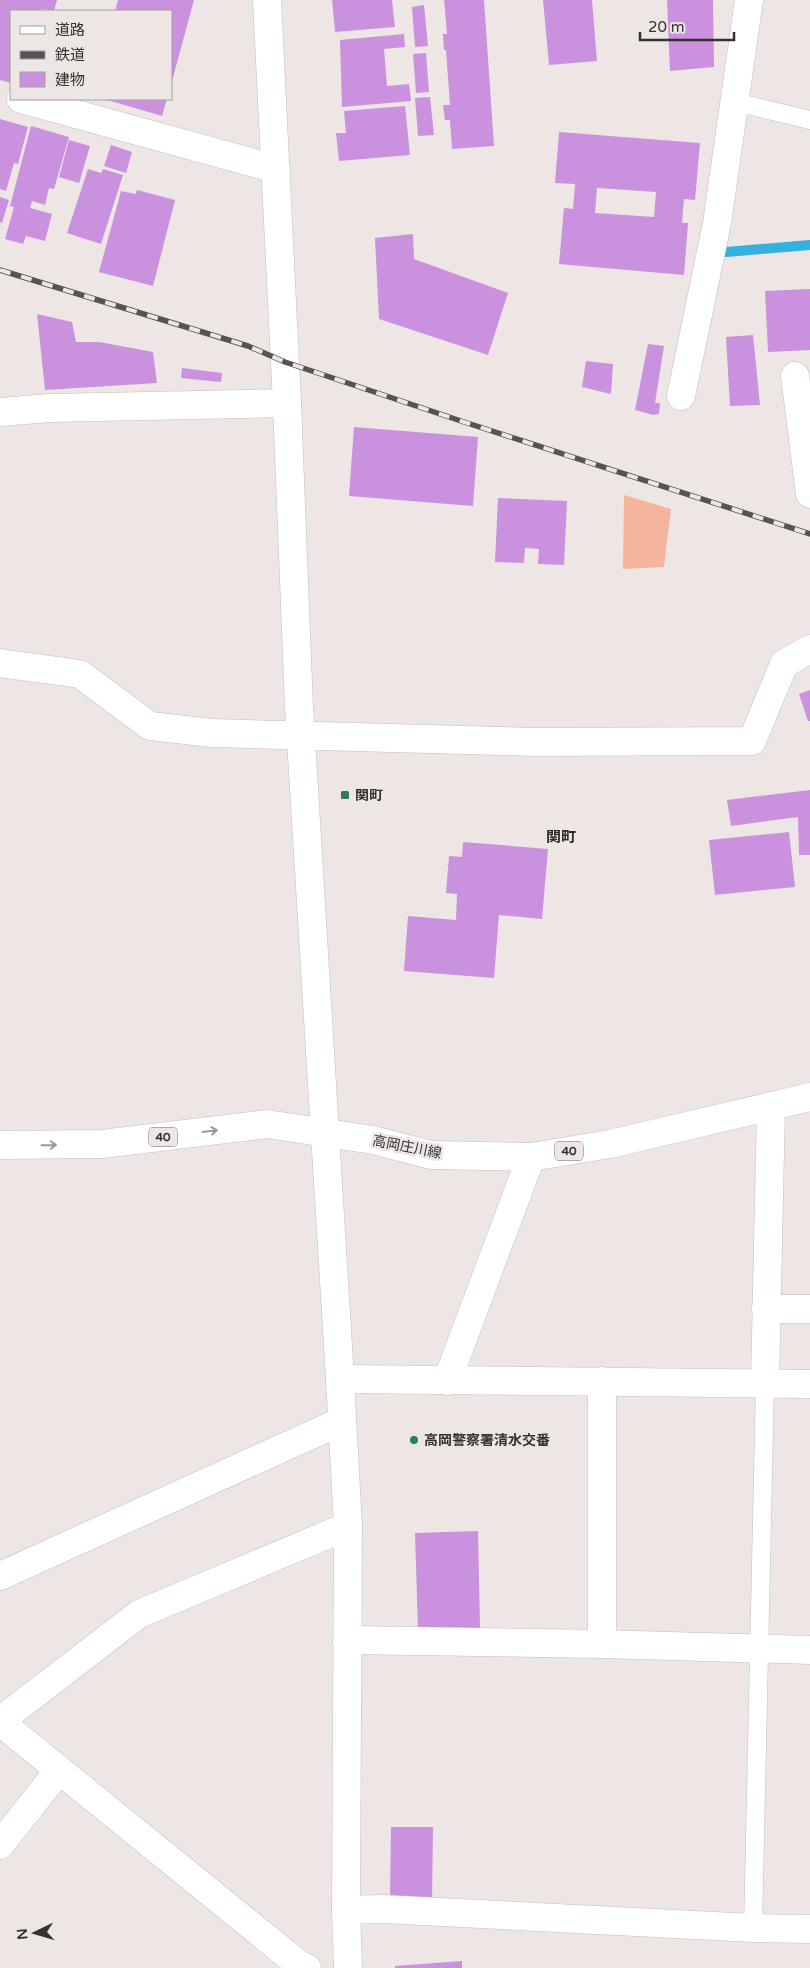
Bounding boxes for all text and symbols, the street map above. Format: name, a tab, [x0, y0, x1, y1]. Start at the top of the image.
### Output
legend	[10, 10, 172, 100]
scale bar	[640, 10, 734, 42]
text: 20 m	[648, 18, 685, 36]
text: 道路	[55, 21, 85, 39]
text: 鉄道	[55, 46, 85, 64]
text: 建物	[55, 71, 85, 89]
place label: 関町	[355, 787, 383, 804]
marker: 関町	[339, 789, 351, 801]
district label: 関町	[546, 828, 576, 846]
one-way arrow	[202, 1126, 218, 1136]
road number: 40	[149, 1128, 177, 1146]
street label: 高岡庄川線	[371, 1132, 443, 1162]
one-way arrow	[40, 1140, 56, 1150]
road number: 40	[555, 1142, 583, 1160]
place label: 高岡警察署清水交番	[424, 1432, 550, 1449]
marker: 高岡警察署清水交番	[408, 1434, 420, 1446]
north arrow	[10, 1908, 60, 1958]
text: N	[14, 1928, 32, 1940]

